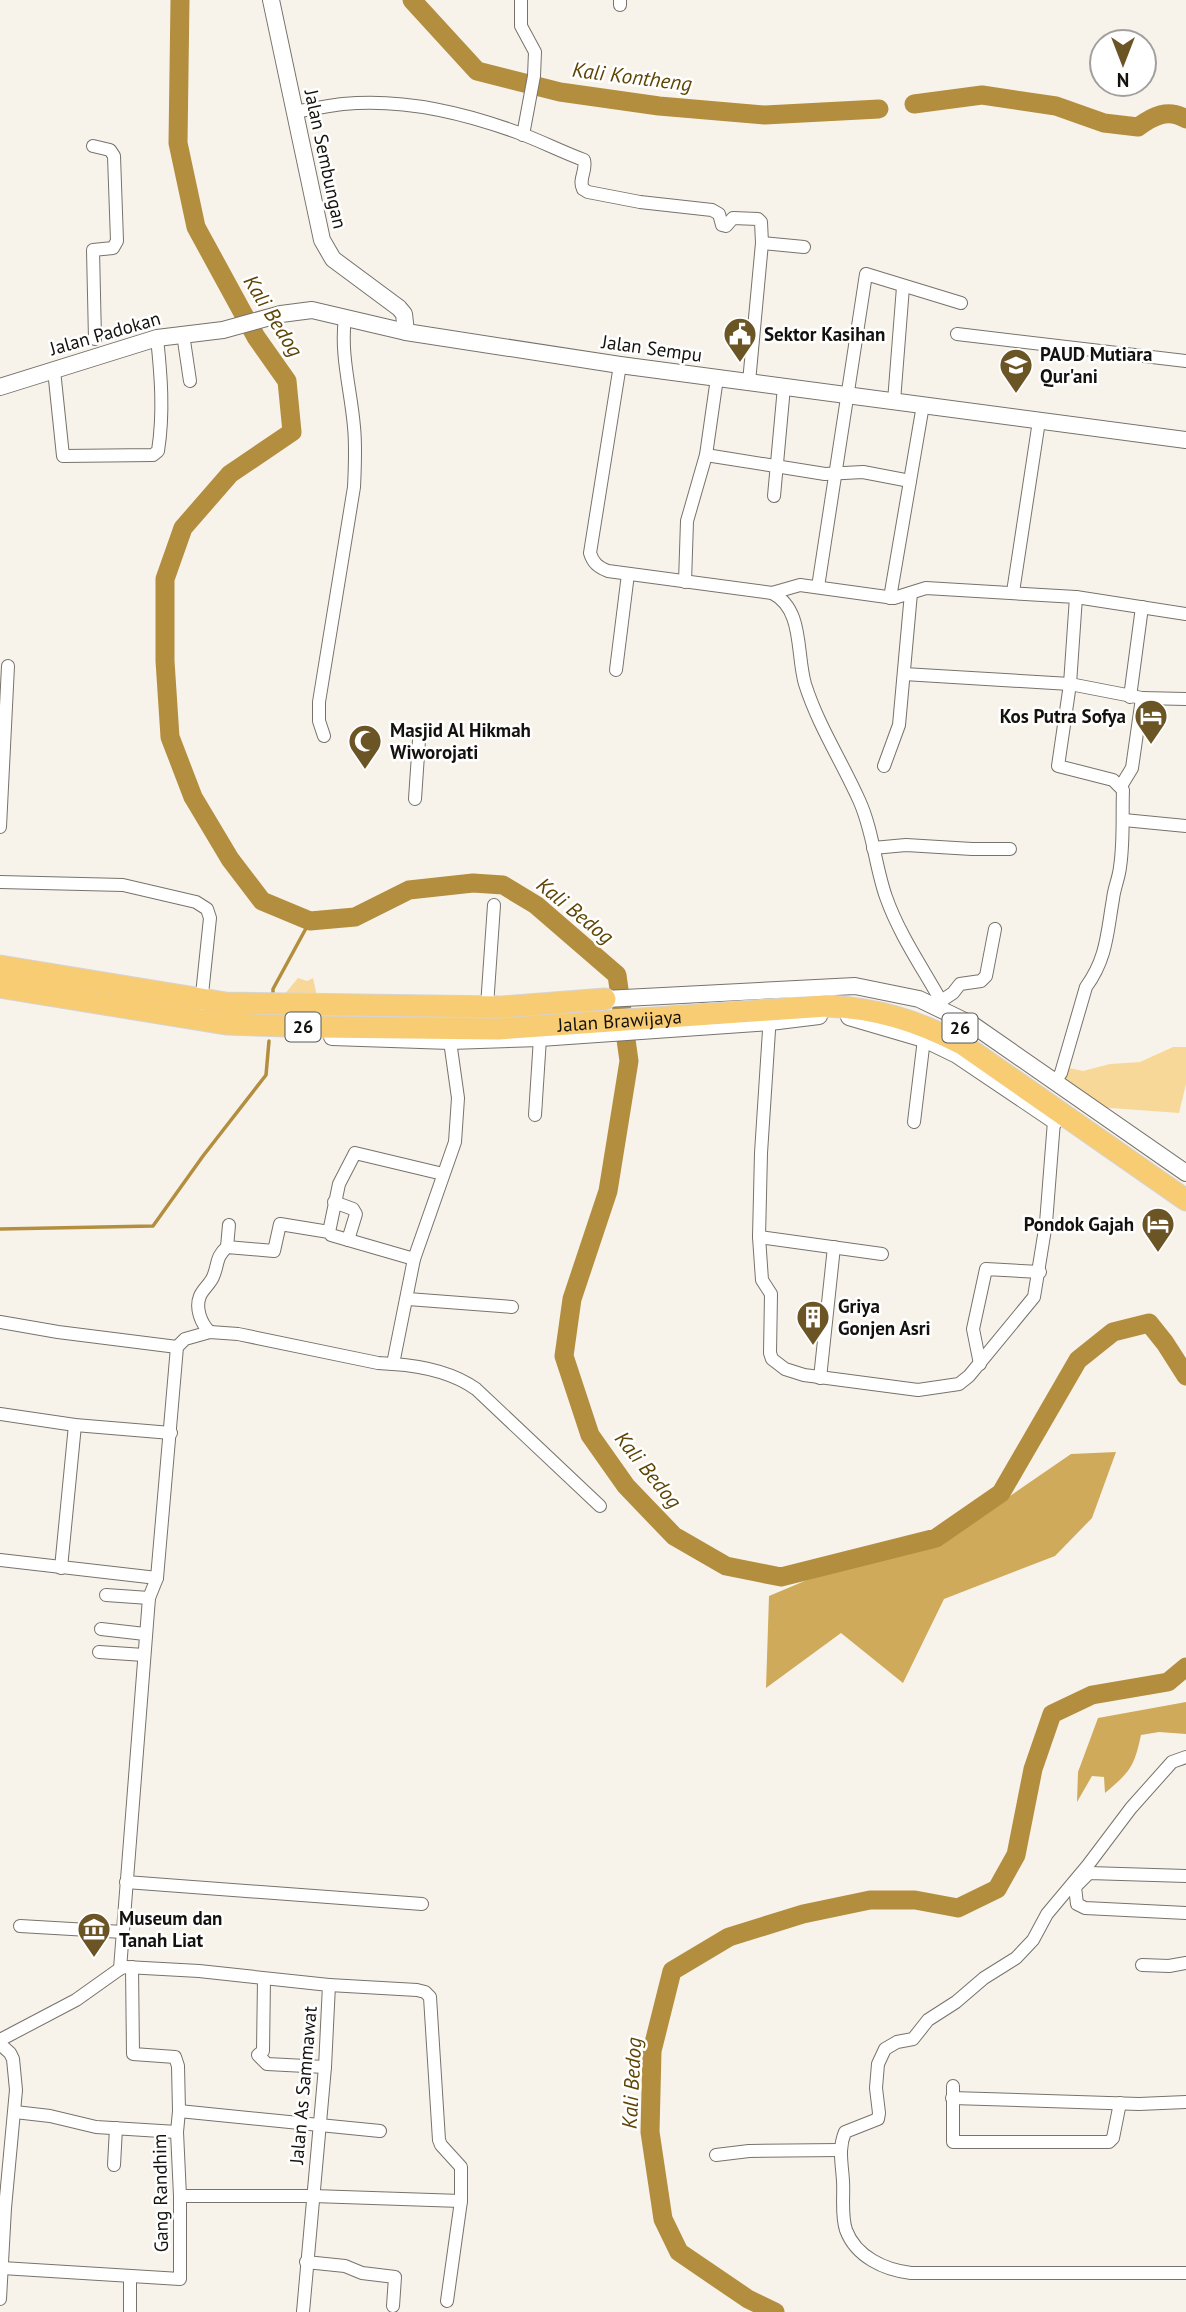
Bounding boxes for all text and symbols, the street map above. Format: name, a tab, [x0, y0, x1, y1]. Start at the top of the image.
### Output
north arrow	[1088, 28, 1158, 98]
water label: Kali Kontheng	[571, 56, 694, 97]
text: N	[1117, 68, 1129, 92]
street label: Jalan Sembungan	[299, 86, 352, 231]
water label: Kali Bedog	[238, 270, 309, 362]
street label: Jalan Padokan	[46, 306, 163, 361]
public building icon: Sektor Kasihan	[721, 315, 759, 364]
place label: Sektor Kasihan	[764, 322, 885, 346]
street label: Jalan Sempu	[599, 329, 704, 367]
place label: PAUD Mutiara Qur'ani	[1040, 342, 1152, 388]
school or university icon: PAUD Mutiara Qur'ani	[997, 346, 1035, 395]
hotel icon: Kos Putra Sofya	[1132, 697, 1170, 746]
place label: Kos Putra Sofya	[1000, 704, 1126, 728]
place label: Masjid Al Hikmah Wiworojati	[390, 718, 531, 764]
mosque icon: Masjid Al Hikmah Wiworojati	[346, 722, 384, 771]
water label: Kali Bedog	[531, 871, 620, 950]
street label: Jalan Brawijaya	[556, 1004, 682, 1037]
road number: 26	[286, 1012, 320, 1042]
road number: 26	[942, 1014, 978, 1042]
hotel icon: Pondok Gajah	[1139, 1205, 1177, 1254]
place label: Pondok Gajah	[1024, 1212, 1134, 1236]
place label: Griya Gonjen Asri	[838, 1294, 931, 1340]
building icon: Griya Gonjen Asri	[794, 1298, 832, 1347]
water label: Kali Bedog	[609, 1426, 688, 1514]
place label: Museum dan Tanah Liat	[119, 1906, 222, 1952]
museum icon: Museum dan Tanah Liat	[75, 1910, 113, 1959]
street label: Jalan As Sammawat	[284, 2004, 322, 2166]
water label: Kali Bedog	[616, 2036, 647, 2129]
street label: Gang Randhim	[147, 2133, 173, 2253]

